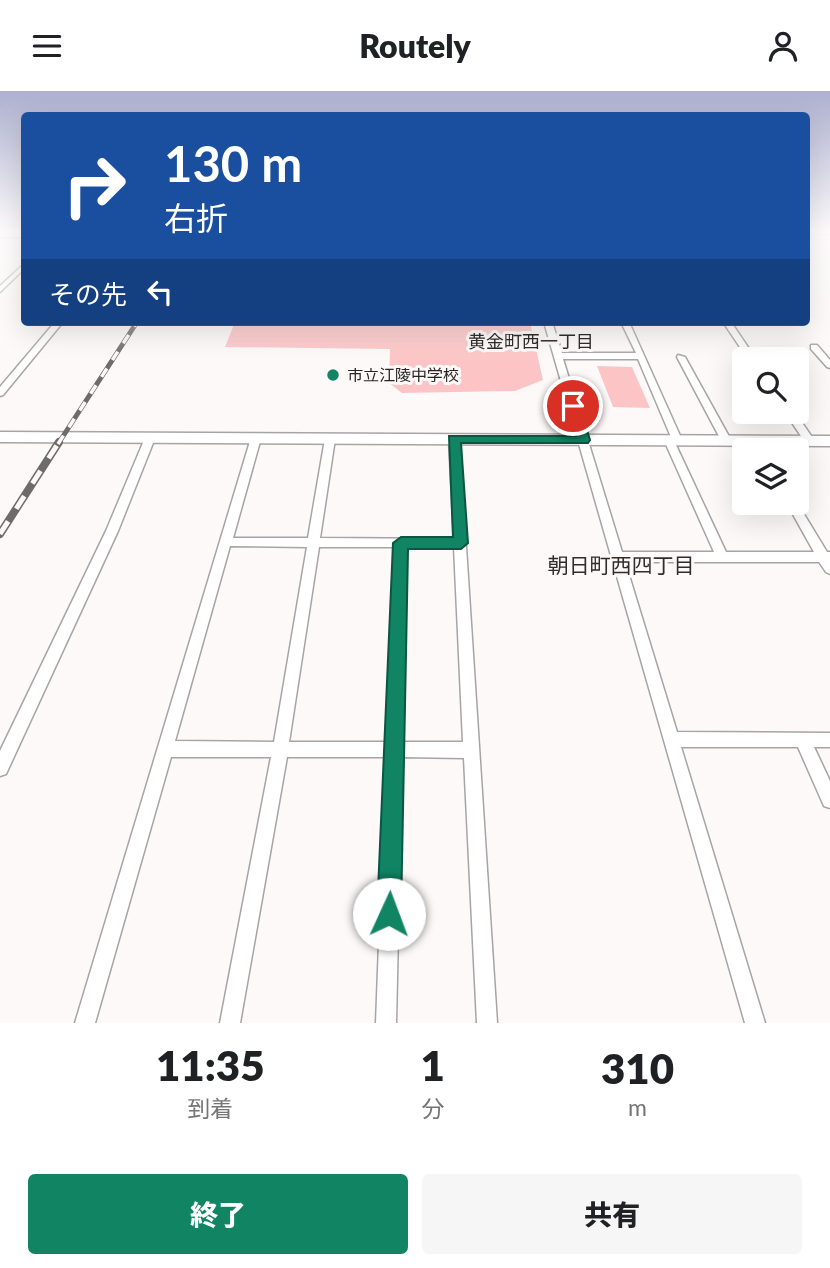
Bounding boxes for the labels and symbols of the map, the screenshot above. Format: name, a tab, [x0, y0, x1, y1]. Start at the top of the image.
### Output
district label: 黄金町西一丁目	[468, 330, 594, 352]
place label: 市立江陵中学校	[347, 365, 459, 384]
marker: 市立江陵中学校	[325, 367, 341, 383]
pin	[543, 376, 603, 436]
district label: 朝日町西四丁目	[548, 552, 695, 577]
position arrow	[352, 877, 426, 951]

